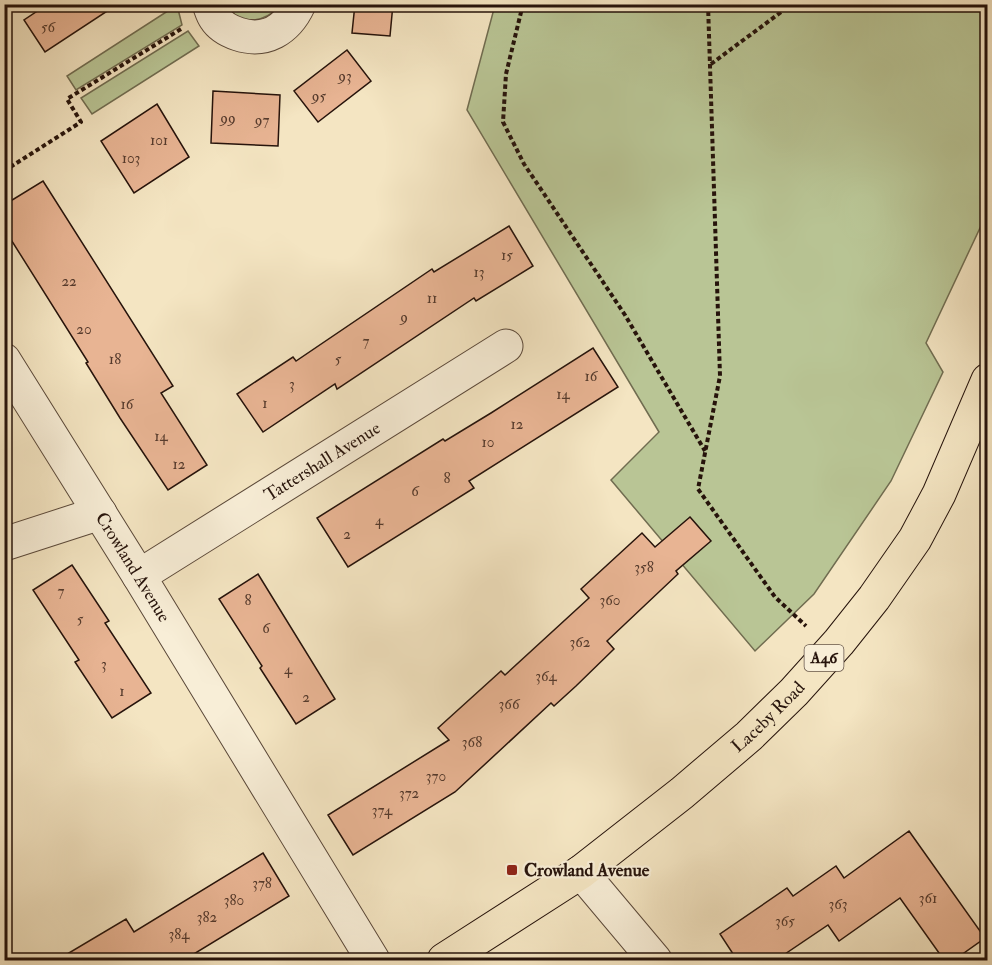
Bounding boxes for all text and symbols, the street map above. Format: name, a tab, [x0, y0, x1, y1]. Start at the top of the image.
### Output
house number: 56	[41, 18, 56, 37]
house number: 93	[337, 67, 352, 86]
house number: 95	[311, 87, 327, 106]
house number: 99	[219, 109, 236, 128]
house number: 97	[254, 111, 269, 130]
house number: 101	[150, 131, 168, 150]
house number: 103	[122, 149, 140, 168]
house number: 15	[501, 246, 513, 265]
house number: 13	[473, 263, 485, 282]
house number: 22	[61, 272, 77, 291]
house number: 11	[427, 289, 437, 308]
house number: 9	[399, 308, 408, 327]
house number: 20	[76, 320, 92, 339]
house number: 7	[363, 332, 370, 351]
house number: 18	[109, 350, 121, 369]
house number: 5	[335, 350, 342, 369]
house number: 16	[585, 367, 599, 386]
house number: 3	[289, 375, 295, 394]
house number: 14	[556, 385, 571, 404]
house number: 1	[262, 394, 268, 413]
house number: 16	[121, 395, 135, 414]
house number: 12	[511, 415, 524, 434]
street label: Tattershall Avenue	[260, 416, 385, 506]
house number: 14	[154, 427, 169, 446]
house number: 10	[482, 433, 494, 452]
house number: 12	[173, 455, 186, 474]
house number: 8	[443, 469, 451, 488]
house number: 6	[411, 482, 420, 501]
street label: Crowland Avenue	[90, 508, 176, 627]
house number: 4	[375, 511, 384, 530]
house number: 2	[343, 525, 351, 544]
house number: 358	[634, 558, 654, 577]
house number: 7	[58, 582, 65, 601]
house number: 8	[244, 591, 252, 610]
house number: 360	[599, 591, 621, 610]
house number: 5	[77, 610, 84, 629]
house number: 6	[262, 619, 271, 638]
house number: 362	[570, 633, 591, 652]
road number: A46	[804, 645, 844, 671]
house number: 3	[101, 655, 107, 674]
house number: 4	[284, 660, 293, 679]
house number: 364	[535, 667, 558, 686]
street label: Laceby Road	[727, 676, 810, 758]
house number: 1	[119, 682, 125, 701]
house number: 2	[302, 688, 310, 707]
house number: 366	[499, 695, 521, 714]
house number: 368	[462, 733, 482, 752]
house number: 370	[426, 767, 446, 786]
house number: 372	[399, 784, 420, 803]
house number: 374	[372, 801, 393, 820]
place label: Crowland Avenue	[524, 859, 650, 882]
marker: Crowland Avenue	[505, 863, 519, 877]
house number: 378	[252, 874, 272, 893]
house number: 361	[919, 889, 937, 908]
house number: 380	[224, 891, 244, 910]
house number: 363	[828, 895, 848, 914]
house number: 382	[197, 908, 218, 927]
house number: 365	[775, 912, 795, 931]
house number: 384	[169, 925, 190, 944]

